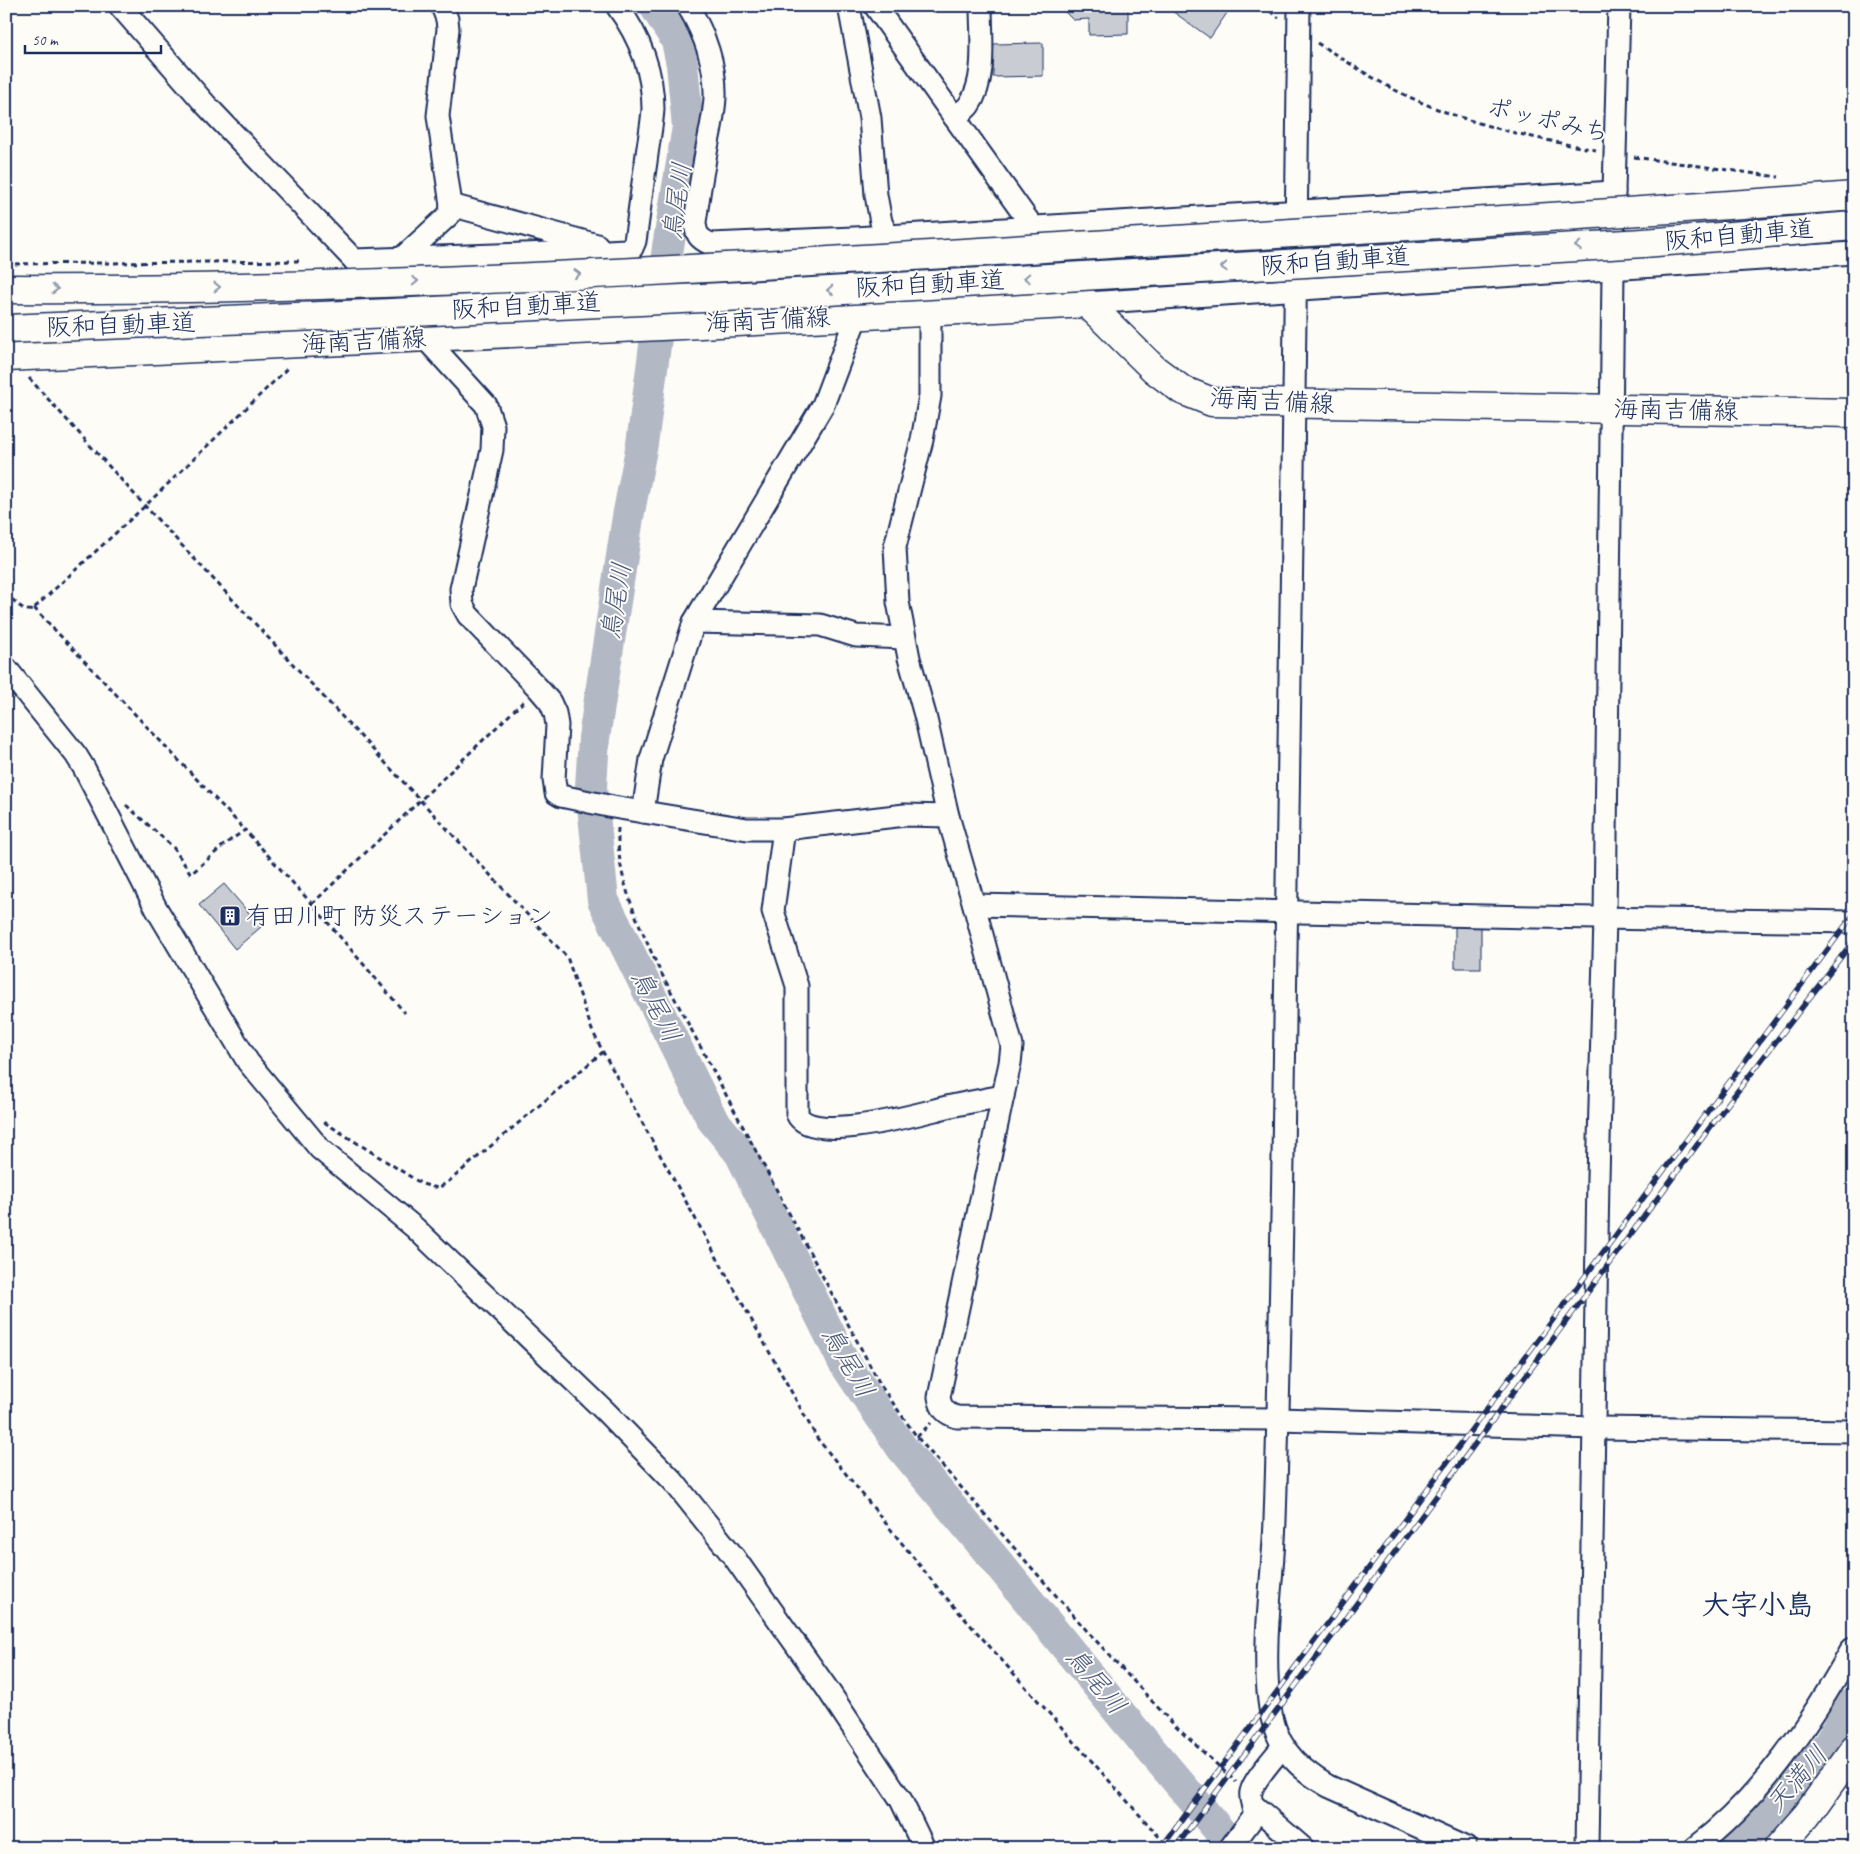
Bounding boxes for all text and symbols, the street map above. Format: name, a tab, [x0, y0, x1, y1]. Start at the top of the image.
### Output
scale bar	[25, 22, 161, 54]
text: 50 m	[32, 31, 59, 50]
street label: ポッポみち	[1484, 90, 1612, 150]
water label: 鳥尾川	[655, 160, 699, 242]
street label: 阪和自動車道	[1663, 213, 1815, 257]
street label: 阪和自動車道	[1259, 240, 1411, 282]
one-way arrow	[1574, 241, 1582, 252]
one-way arrow	[1220, 262, 1228, 273]
street label: 阪和自動車道	[854, 264, 1006, 304]
one-way arrow	[574, 269, 582, 280]
one-way arrow	[1022, 273, 1030, 284]
one-way arrow	[412, 276, 419, 286]
one-way arrow	[214, 282, 222, 292]
one-way arrow	[52, 284, 59, 294]
one-way arrow	[825, 285, 833, 296]
street label: 阪和自動車道	[450, 286, 602, 326]
street label: 海南吉備線	[705, 301, 831, 339]
street label: 阪和自動車道	[45, 306, 197, 344]
street label: 海南吉備線	[301, 322, 427, 360]
street label: 海南吉備線	[1209, 382, 1335, 420]
street label: 海南吉備線	[1613, 393, 1739, 427]
water label: 鳥尾川	[594, 560, 638, 642]
place label: 有田川町 防災ステーション	[246, 900, 553, 932]
building icon: 有田川町 防災ステーション	[218, 904, 242, 928]
water label: 鳥尾川	[624, 964, 688, 1048]
water label: 鳥尾川	[814, 1320, 882, 1404]
district label: 大字小島	[1702, 1587, 1814, 1622]
water label: 鳥尾川	[1058, 1641, 1134, 1721]
water label: 天満川	[1759, 1739, 1835, 1819]

